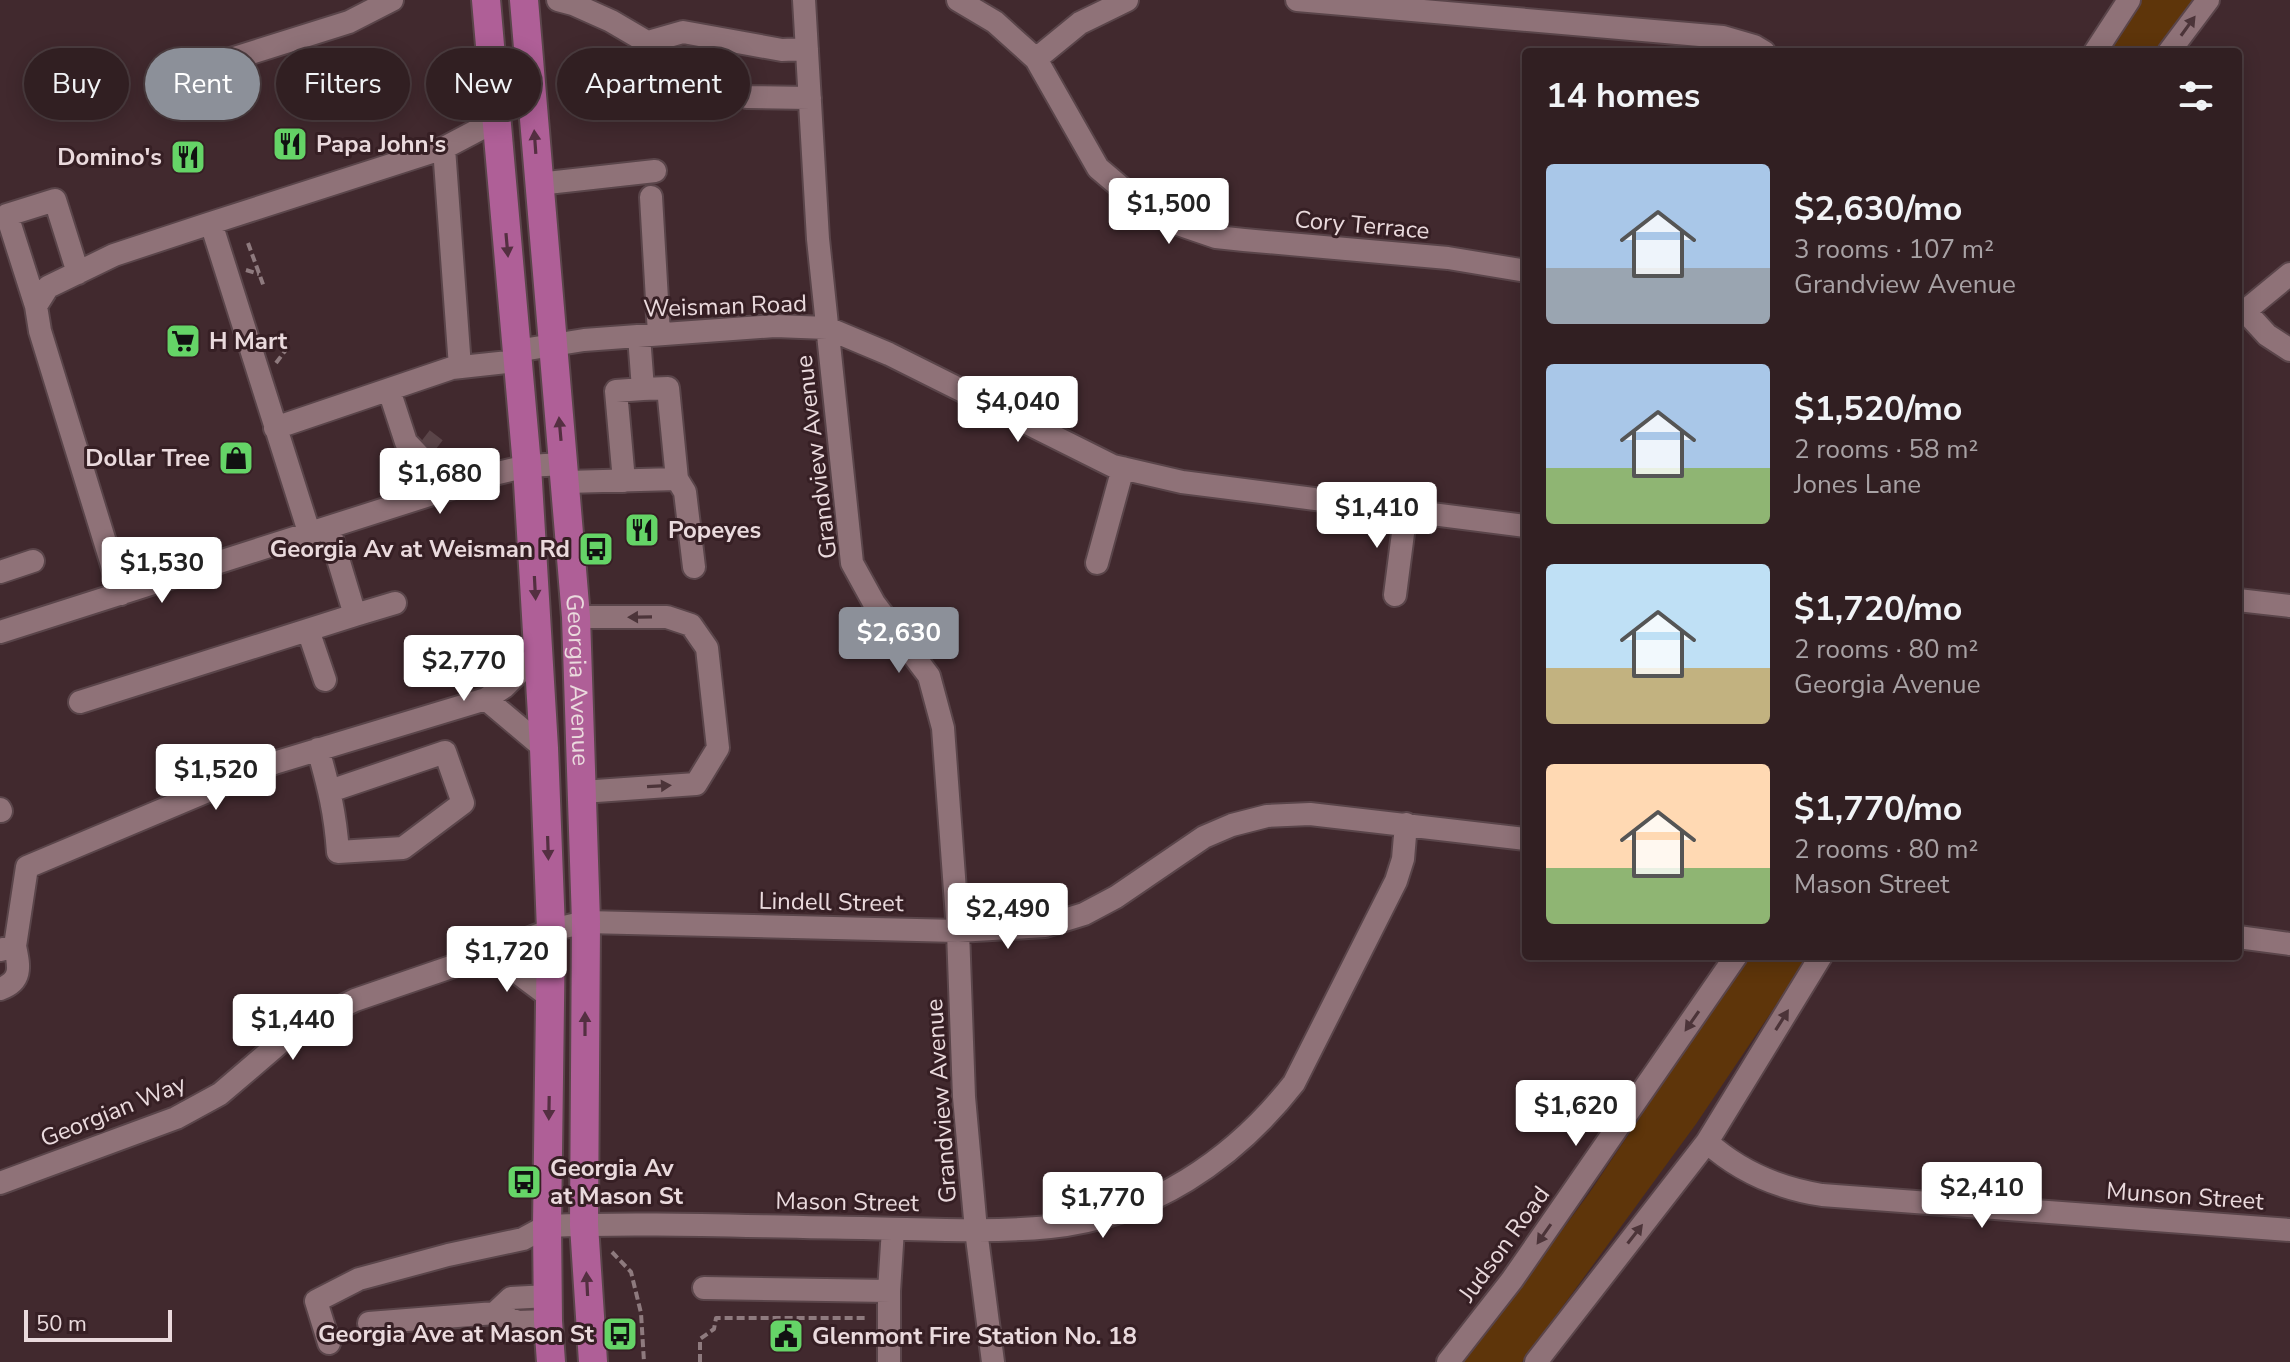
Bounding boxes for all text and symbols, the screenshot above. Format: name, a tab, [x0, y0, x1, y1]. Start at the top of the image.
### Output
one-way arrow	[2180, 15, 2195, 36]
chip: Buy	[24, 48, 129, 120]
chip: Rent	[145, 48, 260, 120]
chip: Filters	[276, 48, 410, 120]
chip: New	[426, 48, 541, 120]
chip: Apartment	[557, 48, 750, 120]
text: 14 homes	[1546, 73, 1700, 119]
icon: filters	[2174, 74, 2218, 118]
restaurant icon: Papa John's	[271, 125, 309, 163]
place label: Papa John's	[316, 128, 446, 160]
one-way arrow	[528, 129, 541, 154]
restaurant icon: Domino's	[169, 138, 207, 176]
place label: Domino's	[57, 141, 162, 173]
pin: $1,500	[1104, 178, 1234, 246]
text: $1,500	[1127, 186, 1211, 221]
text: $2,630/mo	[1794, 186, 1962, 232]
icon: home	[1610, 196, 1706, 292]
street label: Cory Terrace	[1293, 203, 1431, 247]
text: 3 rooms · 107 m²	[1794, 232, 1994, 267]
one-way arrow	[500, 233, 513, 258]
text: Grandview Avenue	[1794, 267, 2016, 302]
street label: Weisman Road	[643, 287, 807, 325]
supermarket icon: H Mart	[164, 322, 202, 360]
place label: H Mart	[209, 325, 288, 357]
street label: Grandview Avenue	[788, 353, 844, 561]
pin: $4,040	[953, 376, 1083, 444]
text: $4,040	[976, 384, 1060, 419]
text: $1,520/mo	[1794, 386, 1962, 432]
icon: home	[1610, 396, 1706, 492]
one-way arrow	[553, 416, 566, 441]
text: 2 rooms · 58 m²	[1794, 432, 1978, 467]
shop icon: Dollar Tree	[217, 439, 255, 477]
place label: Dollar Tree	[85, 442, 210, 474]
pin: $1,680	[375, 448, 505, 516]
text: $1,680	[398, 456, 482, 491]
text: Jones Lane	[1794, 467, 1921, 502]
pin: $1,410	[1312, 482, 1442, 550]
text: $1,410	[1335, 490, 1419, 525]
restaurant icon: Popeyes	[623, 511, 661, 549]
place label: Popeyes	[668, 514, 761, 546]
bus stop icon: Georgia Av at Weisman Rd	[577, 530, 615, 568]
place label: Georgia Av at Weisman Rd	[270, 533, 570, 565]
pin: $1,530	[97, 537, 227, 605]
text: $1,530	[120, 545, 204, 580]
one-way arrow	[529, 576, 542, 601]
text: $1,720/mo	[1794, 586, 1962, 632]
street label: Georgia Avenue	[558, 592, 597, 766]
icon: home	[1610, 596, 1706, 692]
pin: $2,630	[834, 607, 964, 675]
one-way arrow	[627, 611, 652, 623]
text: $2,630	[857, 615, 941, 650]
text: 2 rooms · 80 m²	[1794, 632, 1978, 667]
pin: $2,770	[399, 635, 529, 703]
text: $2,770	[422, 643, 506, 678]
text: Georgia Avenue	[1794, 667, 1981, 702]
pin: $1,520	[151, 744, 281, 812]
text: $1,520	[174, 752, 258, 787]
one-way arrow	[647, 780, 672, 793]
text: $1,770/mo	[1794, 786, 1962, 832]
icon: home	[1610, 796, 1706, 892]
text: 2 rooms · 80 m²	[1794, 832, 1978, 867]
one-way arrow	[541, 836, 554, 861]
text: Mason Street	[1794, 867, 1949, 902]
pin: $2,490	[943, 883, 1073, 951]
street label: Lindell Street	[758, 885, 904, 919]
text: $2,490	[966, 891, 1050, 926]
pin: $1,720	[442, 926, 572, 994]
text: $1,720	[465, 934, 549, 969]
pin: $1,440	[228, 994, 358, 1062]
street label: Grandview Avenue	[918, 998, 964, 1204]
text: $1,440	[251, 1002, 335, 1037]
one-way arrow	[1775, 1009, 1789, 1031]
one-way arrow	[1685, 1010, 1700, 1031]
one-way arrow	[579, 1011, 591, 1036]
street label: Georgian Way	[36, 1067, 191, 1155]
pin: $1,620	[1511, 1080, 1641, 1148]
text: $1,620	[1534, 1088, 1618, 1123]
one-way arrow	[543, 1096, 555, 1121]
place label: Georgia Av at Mason St	[550, 1152, 684, 1212]
pin: $2,410	[1917, 1162, 2047, 1230]
bus stop icon: Georgia Av at Mason St	[505, 1163, 543, 1201]
text: $2,410	[1940, 1170, 2024, 1205]
pin: $1,770	[1038, 1172, 1168, 1240]
street label: Munson Street	[2105, 1175, 2265, 1218]
text: $1,770	[1061, 1180, 1145, 1215]
street label: Judson Road	[1451, 1180, 1557, 1309]
street label: Mason Street	[775, 1185, 920, 1219]
one-way arrow	[1537, 1224, 1552, 1245]
one-way arrow	[1627, 1224, 1643, 1244]
one-way arrow	[580, 1271, 593, 1296]
scale bar	[24, 1306, 172, 1342]
text: 50 m	[36, 1309, 87, 1339]
bus stop icon: Georgia Ave at Mason St	[601, 1315, 639, 1353]
public building icon: Glenmont Fire Station No. 18	[767, 1317, 805, 1355]
place label: Georgia Ave at Mason St	[318, 1318, 595, 1350]
place label: Glenmont Fire Station No. 18	[812, 1320, 1137, 1352]

